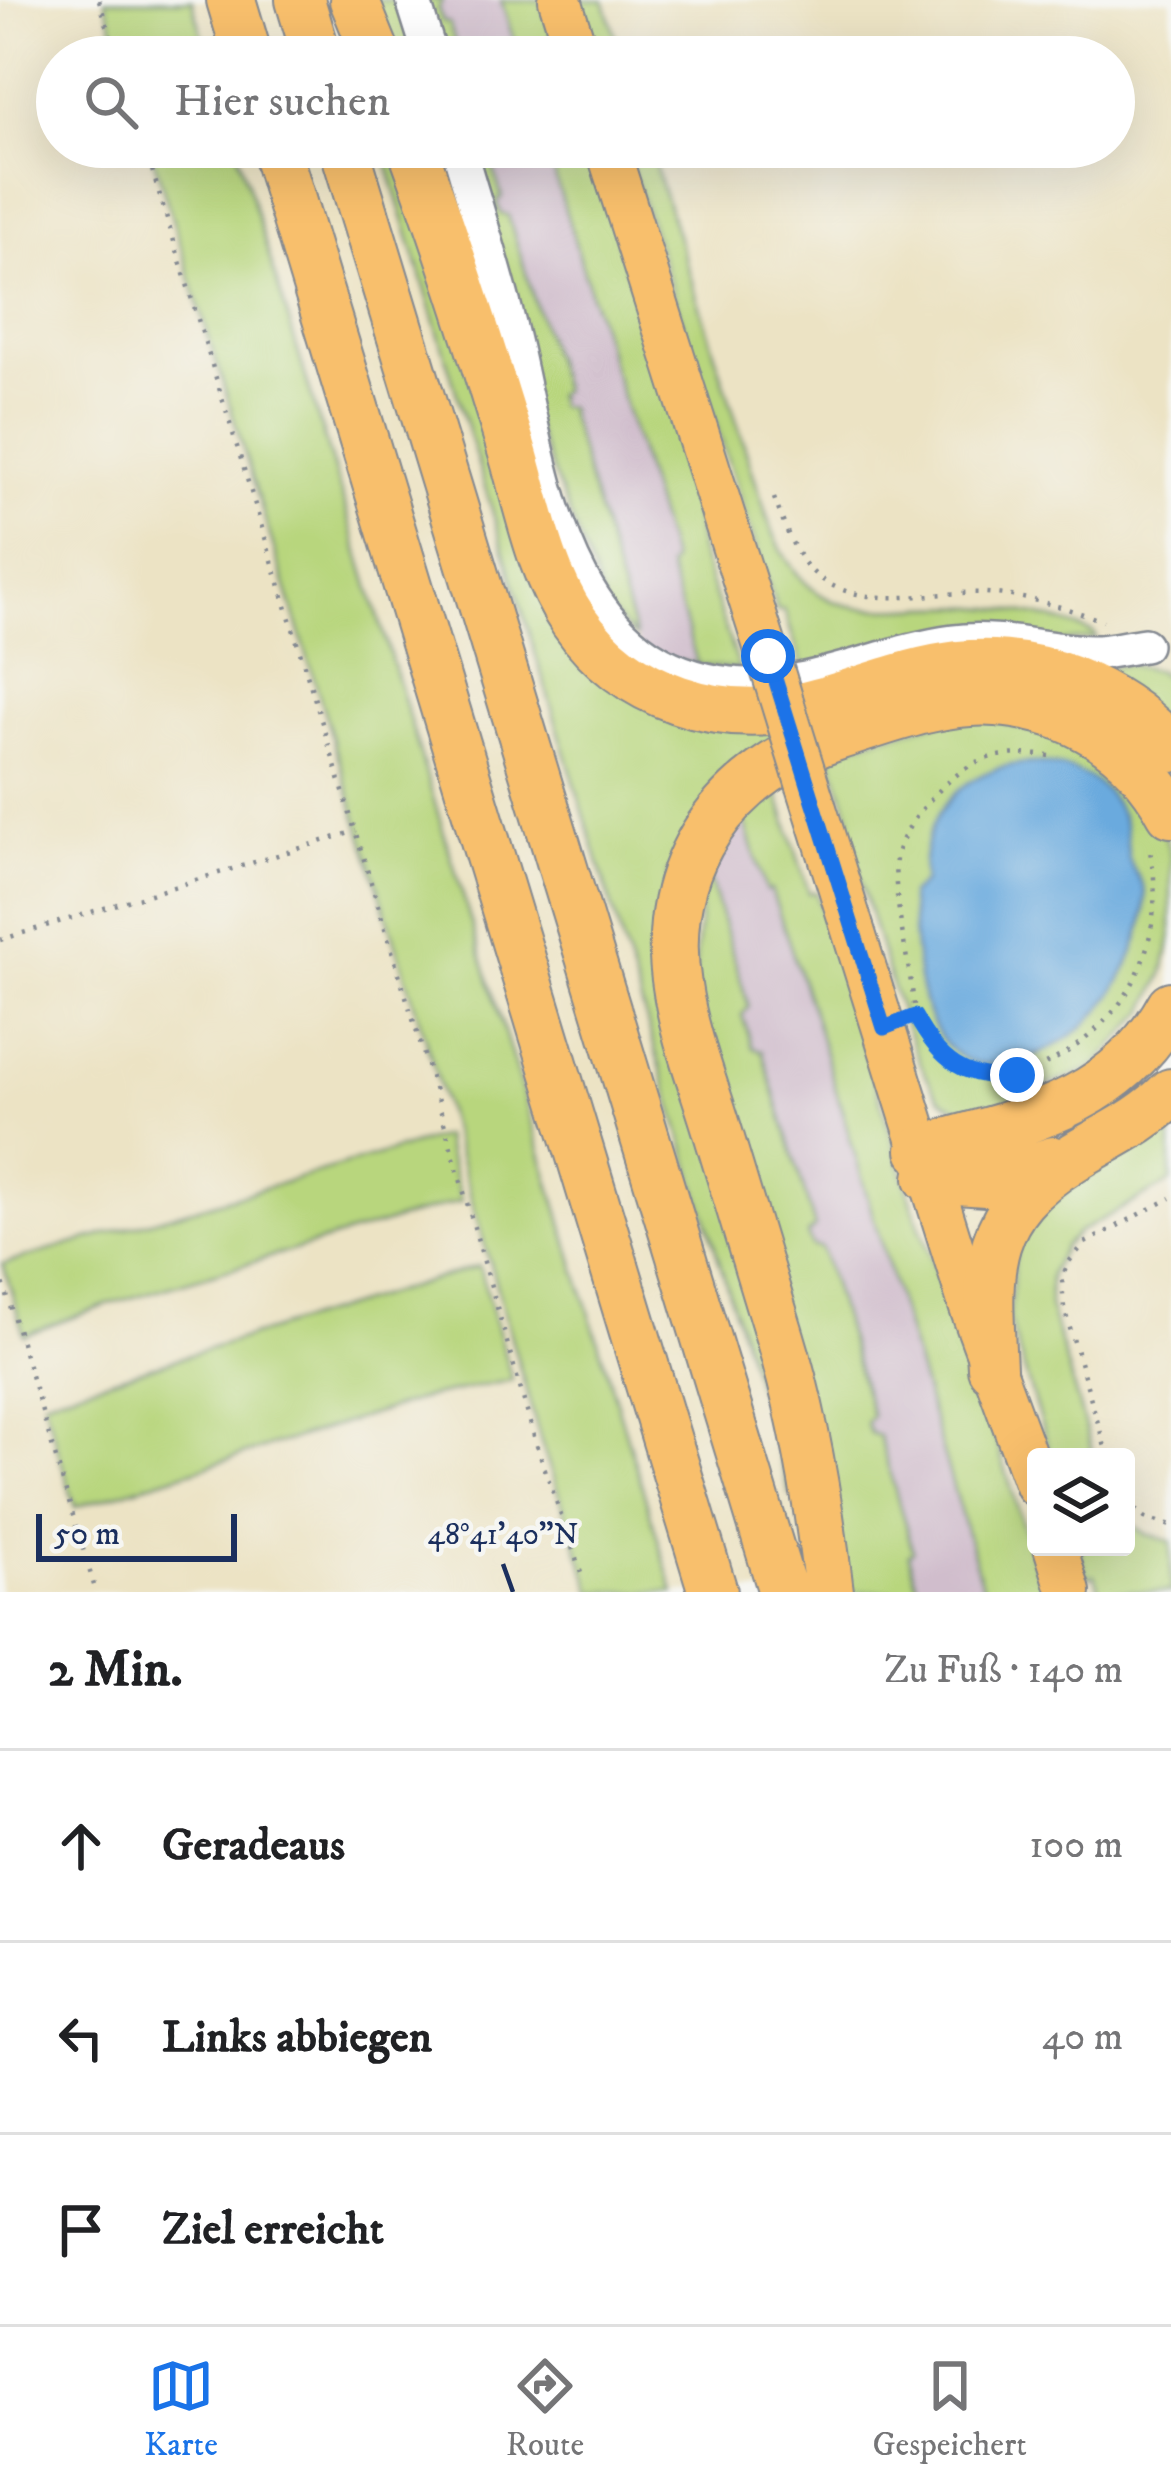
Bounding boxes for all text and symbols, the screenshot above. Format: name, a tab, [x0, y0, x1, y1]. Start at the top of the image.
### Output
search box	[36, 36, 1135, 168]
icon: search	[78, 69, 144, 135]
text: Hier suchen	[174, 74, 390, 130]
route start	[741, 629, 795, 683]
route end	[990, 1048, 1044, 1102]
map controls	[1027, 1448, 1135, 1556]
button: layers	[1027, 1448, 1135, 1556]
scale bar	[36, 1508, 237, 1561]
text: 50 m	[54, 1514, 120, 1555]
text: 48°41'40"N	[428, 1517, 578, 1554]
text: 2 Min.	[48, 1638, 182, 1702]
text: Zu Fuß · 140 m	[884, 1646, 1123, 1695]
icon: ahead	[48, 1813, 114, 1879]
text: Geradeaus	[162, 1818, 345, 1874]
text: 100 m	[1029, 1821, 1123, 1870]
icon: left	[48, 2005, 114, 2071]
text: Links abbiegen	[162, 2010, 432, 2066]
text: 40 m	[1042, 2013, 1123, 2062]
icon: arrive	[48, 2197, 114, 2263]
text: Ziel erreicht	[162, 2202, 384, 2258]
tab: Karte	[144, 2353, 218, 2466]
tab: Route	[506, 2353, 584, 2466]
tab: Gespeichert	[872, 2353, 1027, 2466]

